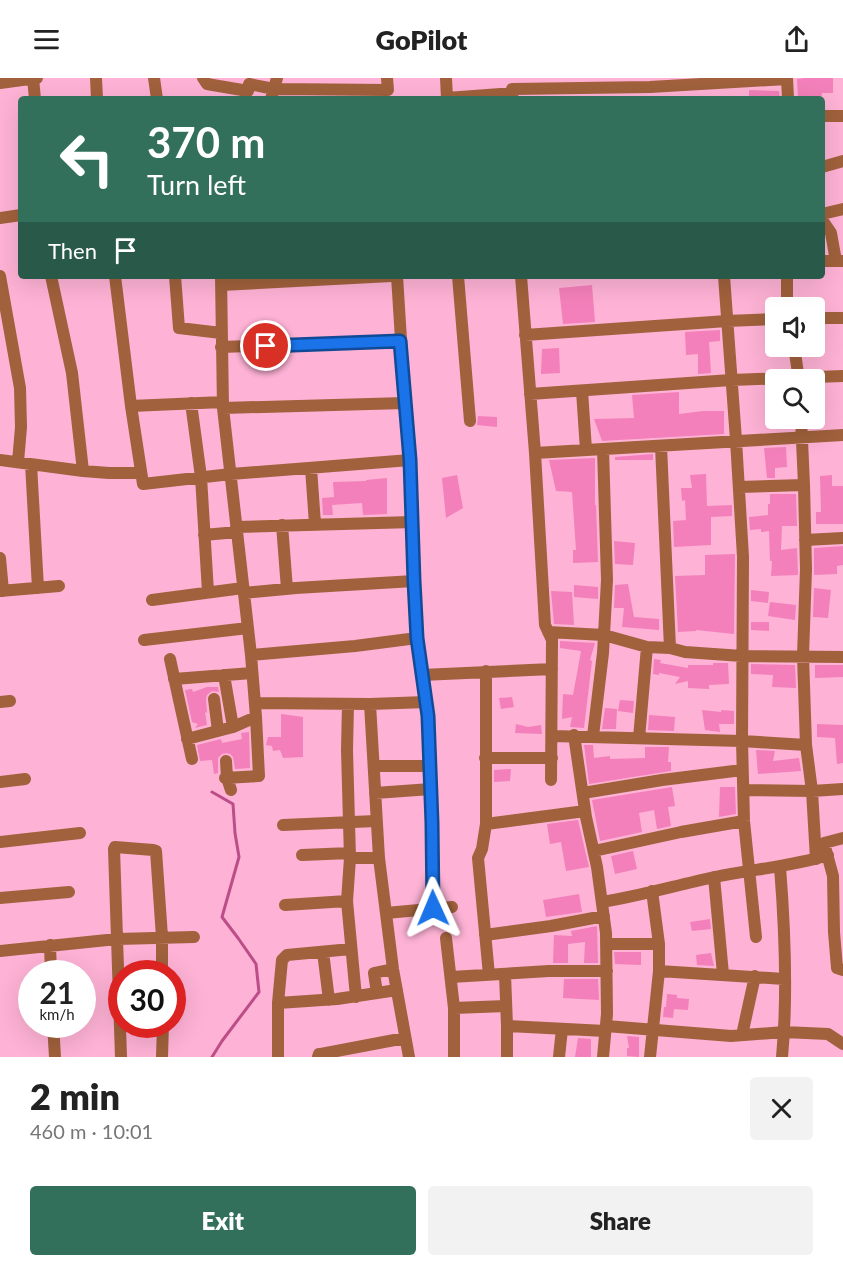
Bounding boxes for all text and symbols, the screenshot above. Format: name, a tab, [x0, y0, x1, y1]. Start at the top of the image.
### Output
icon: menu	[30, 23, 63, 56]
text: GoPilot	[376, 23, 467, 56]
icon: share	[780, 23, 813, 56]
text: 370 m	[147, 117, 265, 167]
icon: left	[48, 120, 126, 198]
text: Turn left	[147, 168, 246, 201]
icon: arrive	[109, 234, 142, 267]
text: Then	[48, 237, 97, 264]
map controls	[765, 297, 825, 429]
button: sound	[765, 297, 825, 357]
pin	[240, 320, 291, 371]
icon: arrive	[249, 329, 282, 362]
button: search	[765, 369, 825, 429]
position arrow	[401, 876, 465, 940]
speed limit sign: 30	[108, 960, 186, 1038]
text: 21	[40, 974, 74, 1010]
text: km/h	[39, 1005, 75, 1023]
text: 2 min	[30, 1074, 120, 1118]
button: close	[750, 1077, 813, 1140]
text: 460 m · 10:01	[30, 1119, 153, 1143]
button: Exit	[30, 1186, 416, 1255]
button: Share	[428, 1186, 813, 1255]

